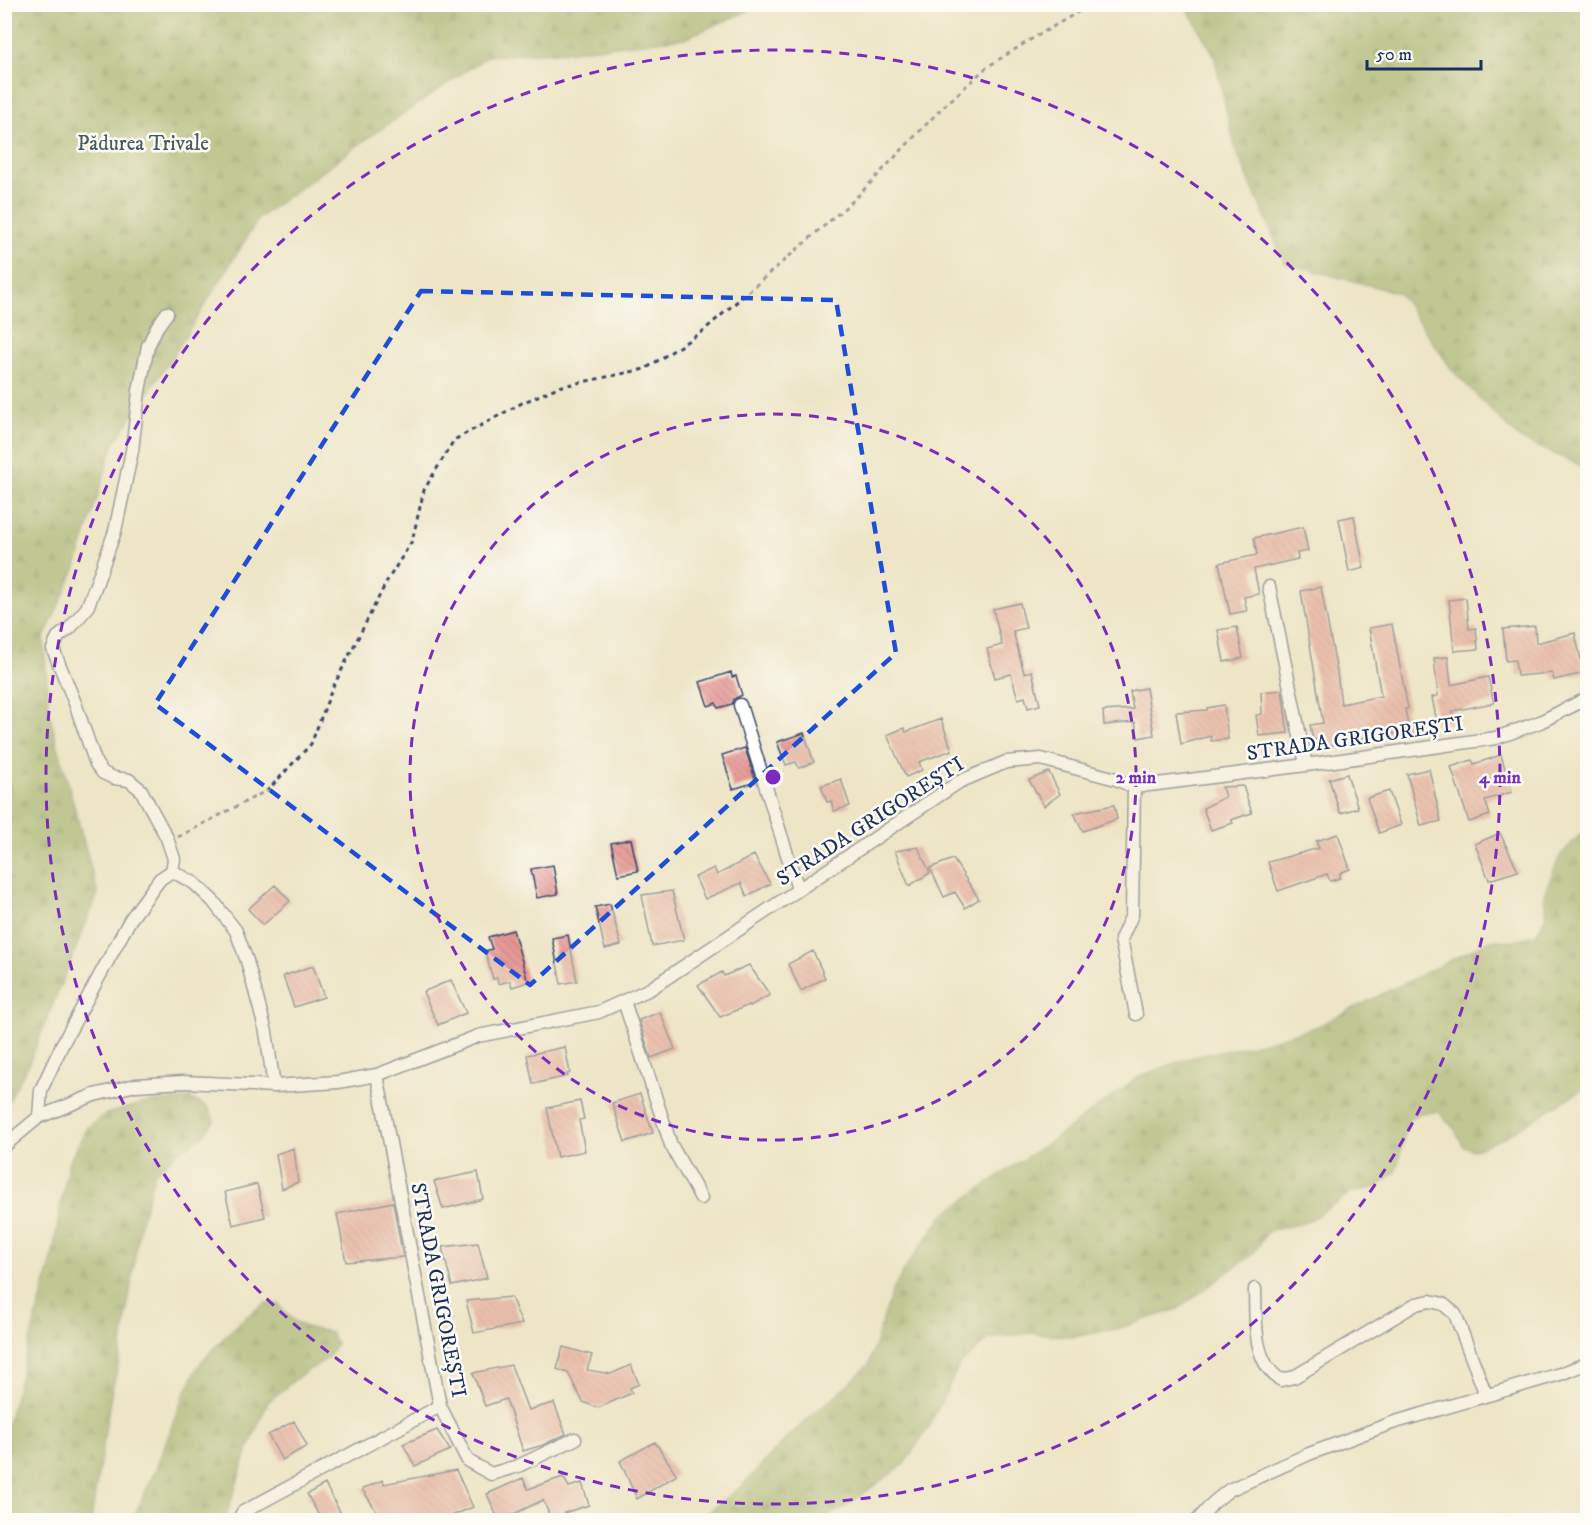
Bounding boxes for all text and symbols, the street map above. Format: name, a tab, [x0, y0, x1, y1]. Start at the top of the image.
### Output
scale bar	[1367, 33, 1481, 71]
text: 50 m	[1376, 44, 1412, 66]
park label: Pădurea Trivale	[77, 131, 209, 157]
street label: STRADA GRIGOREȘTI	[1245, 711, 1465, 767]
street label: STRADA GRIGOREȘTI	[772, 751, 969, 892]
centre of rings	[763, 767, 783, 787]
text: 2 min	[1116, 767, 1157, 789]
text: 4 min	[1478, 767, 1521, 789]
street label: STRADA GRIGOREȘTI	[404, 1181, 472, 1400]

